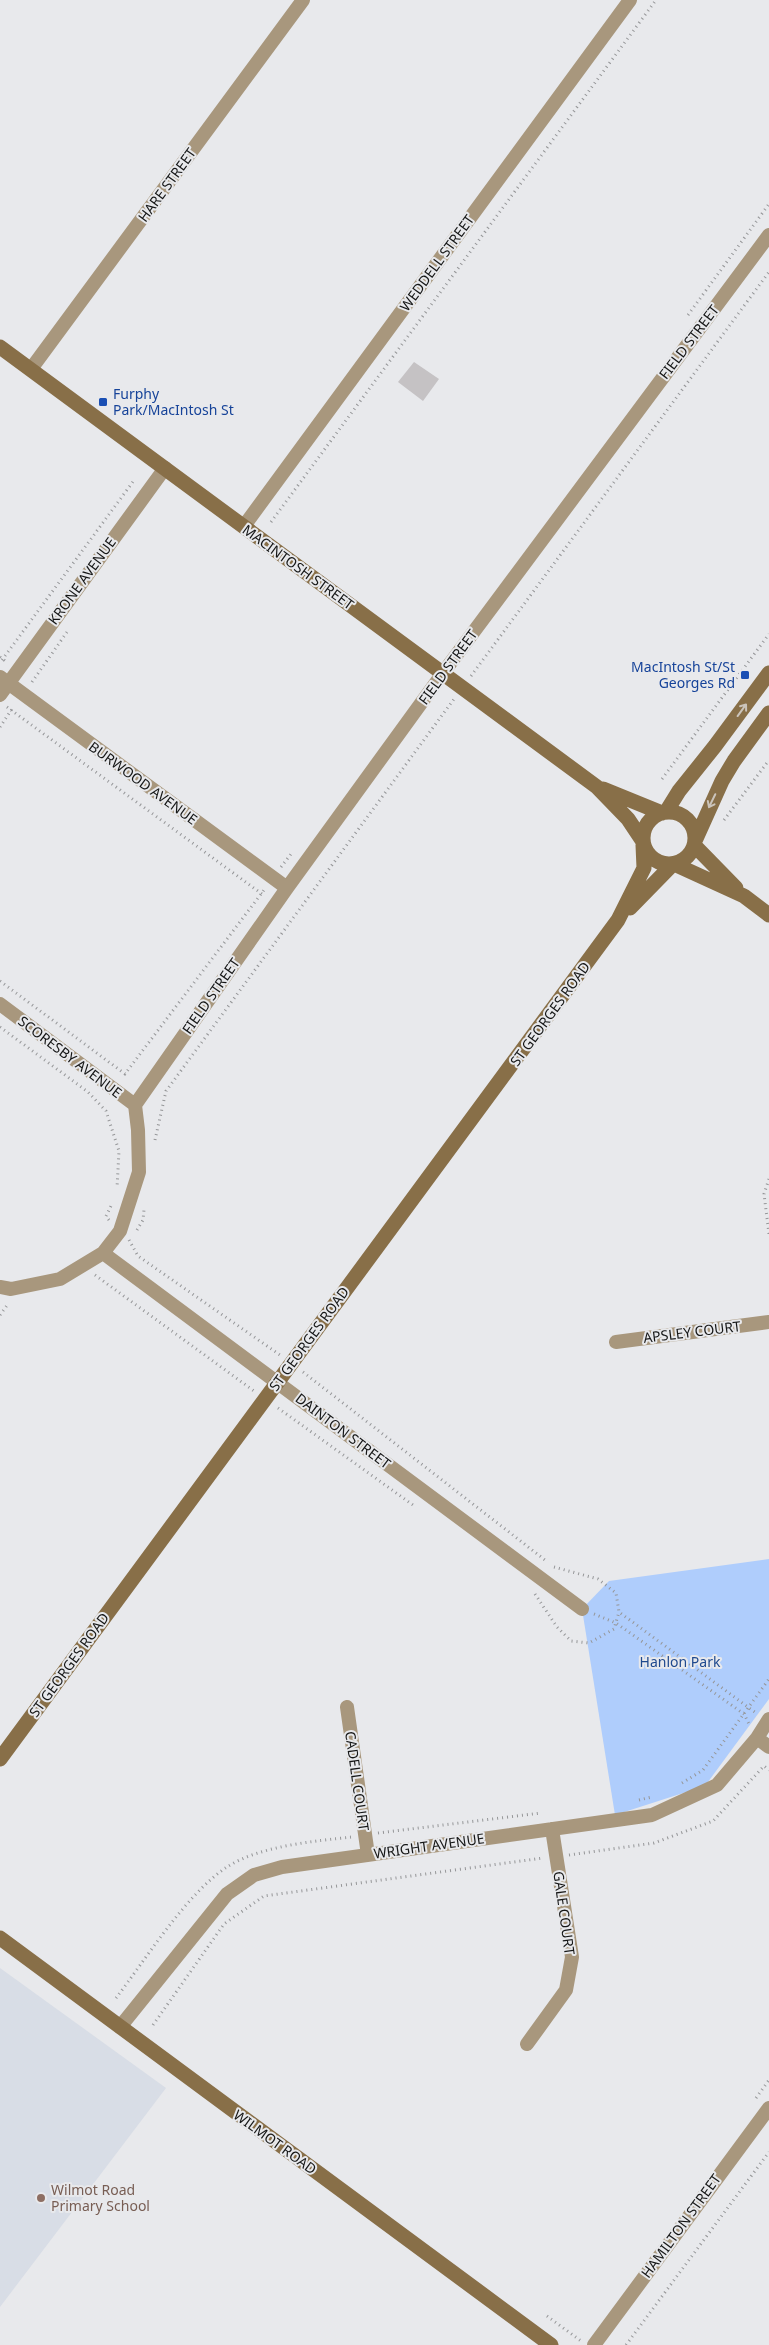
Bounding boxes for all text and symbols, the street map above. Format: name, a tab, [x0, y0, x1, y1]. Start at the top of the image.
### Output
street label: HARE STREET	[133, 144, 200, 225]
street label: WEDDELL STREET	[395, 210, 478, 315]
street label: FIELD STREET	[654, 300, 723, 383]
place label: Furphy Park/MacIntosh St	[113, 384, 234, 419]
marker: Furphy Park/MacIntosh St	[97, 396, 109, 408]
street label: MACINTOSH STREET	[239, 520, 358, 614]
street label: KRONE AVENUE	[43, 533, 120, 628]
street label: FIELD STREET	[414, 625, 481, 708]
place label: MacIntosh St/St Georges Rd	[631, 657, 735, 692]
marker: MacIntosh St/St Georges Rd	[739, 669, 751, 681]
one-way arrow	[737, 703, 747, 717]
street label: BURWOOD AVENUE	[85, 737, 201, 828]
one-way arrow	[707, 793, 716, 808]
street label: FIELD STREET	[177, 954, 244, 1037]
street label: ST GEORGES ROAD	[505, 958, 594, 1070]
street label: SCORESBY AVENUE	[15, 1011, 126, 1102]
street label: ST GEORGES ROAD	[264, 1283, 353, 1395]
street label: APSLEY COURT	[642, 1316, 742, 1347]
street label: DAINTON STREET	[292, 1389, 395, 1473]
street label: ST GEORGES ROAD	[24, 1609, 113, 1721]
park label: Hanlon Park	[640, 1652, 721, 1671]
street label: CADELL COURT	[341, 1730, 374, 1832]
street label: WRIGHT AVENUE	[372, 1828, 486, 1863]
street label: GALE COURT	[549, 1870, 580, 1956]
street label: WILMOT ROAD	[230, 2105, 321, 2178]
street label: HAMILTON STREET	[636, 2170, 725, 2281]
place label: Wilmot Road Primary School	[51, 2180, 150, 2215]
marker: Wilmot Road Primary School	[35, 2192, 47, 2204]

